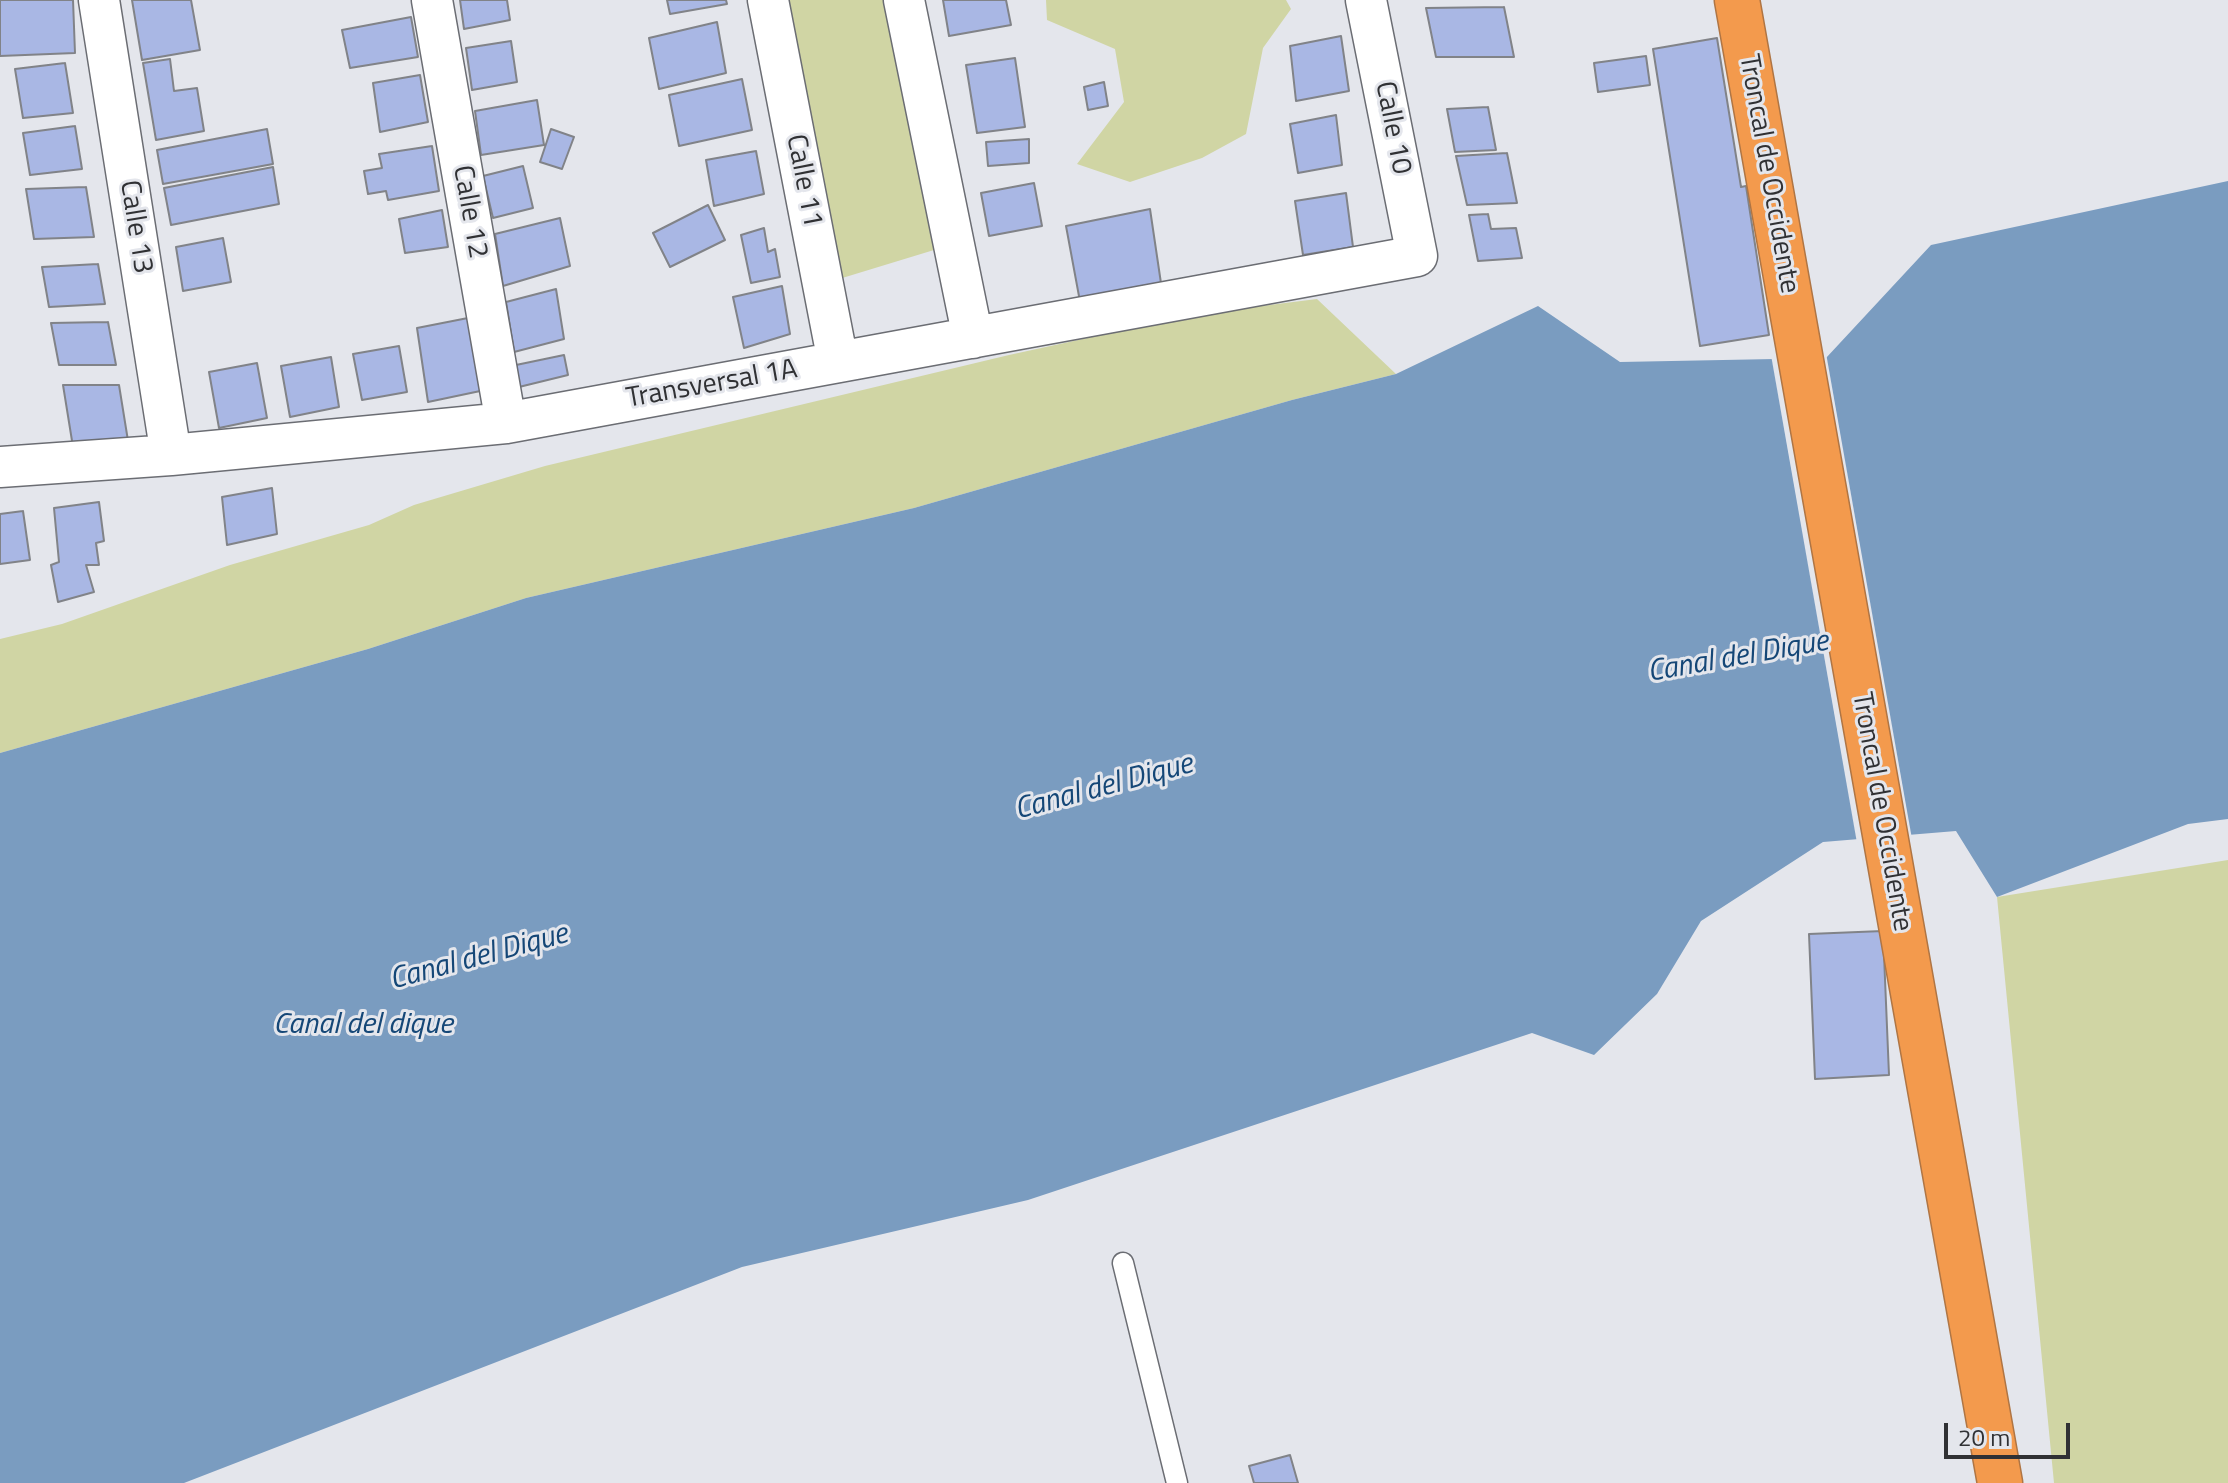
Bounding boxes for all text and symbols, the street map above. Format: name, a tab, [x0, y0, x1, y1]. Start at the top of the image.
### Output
street label: Troncal de Occidente	[1730, 52, 1806, 296]
street label: Calle 10	[1367, 79, 1417, 177]
street label: Calle 11	[778, 132, 828, 230]
street label: Calle 12	[444, 163, 494, 261]
street label: Calle 13	[111, 178, 159, 276]
street label: Transversal 1A	[624, 353, 800, 417]
water label: Canal del Dique	[1645, 624, 1831, 692]
street label: Troncal de Occidente	[1843, 690, 1919, 934]
water label: Canal del Dique	[1011, 747, 1197, 829]
water label: Canal del Dique	[386, 917, 572, 999]
water label: Canal del dique	[273, 1008, 453, 1044]
scale bar	[1948, 1407, 2074, 1457]
text: 20 m	[1958, 1419, 2010, 1455]

